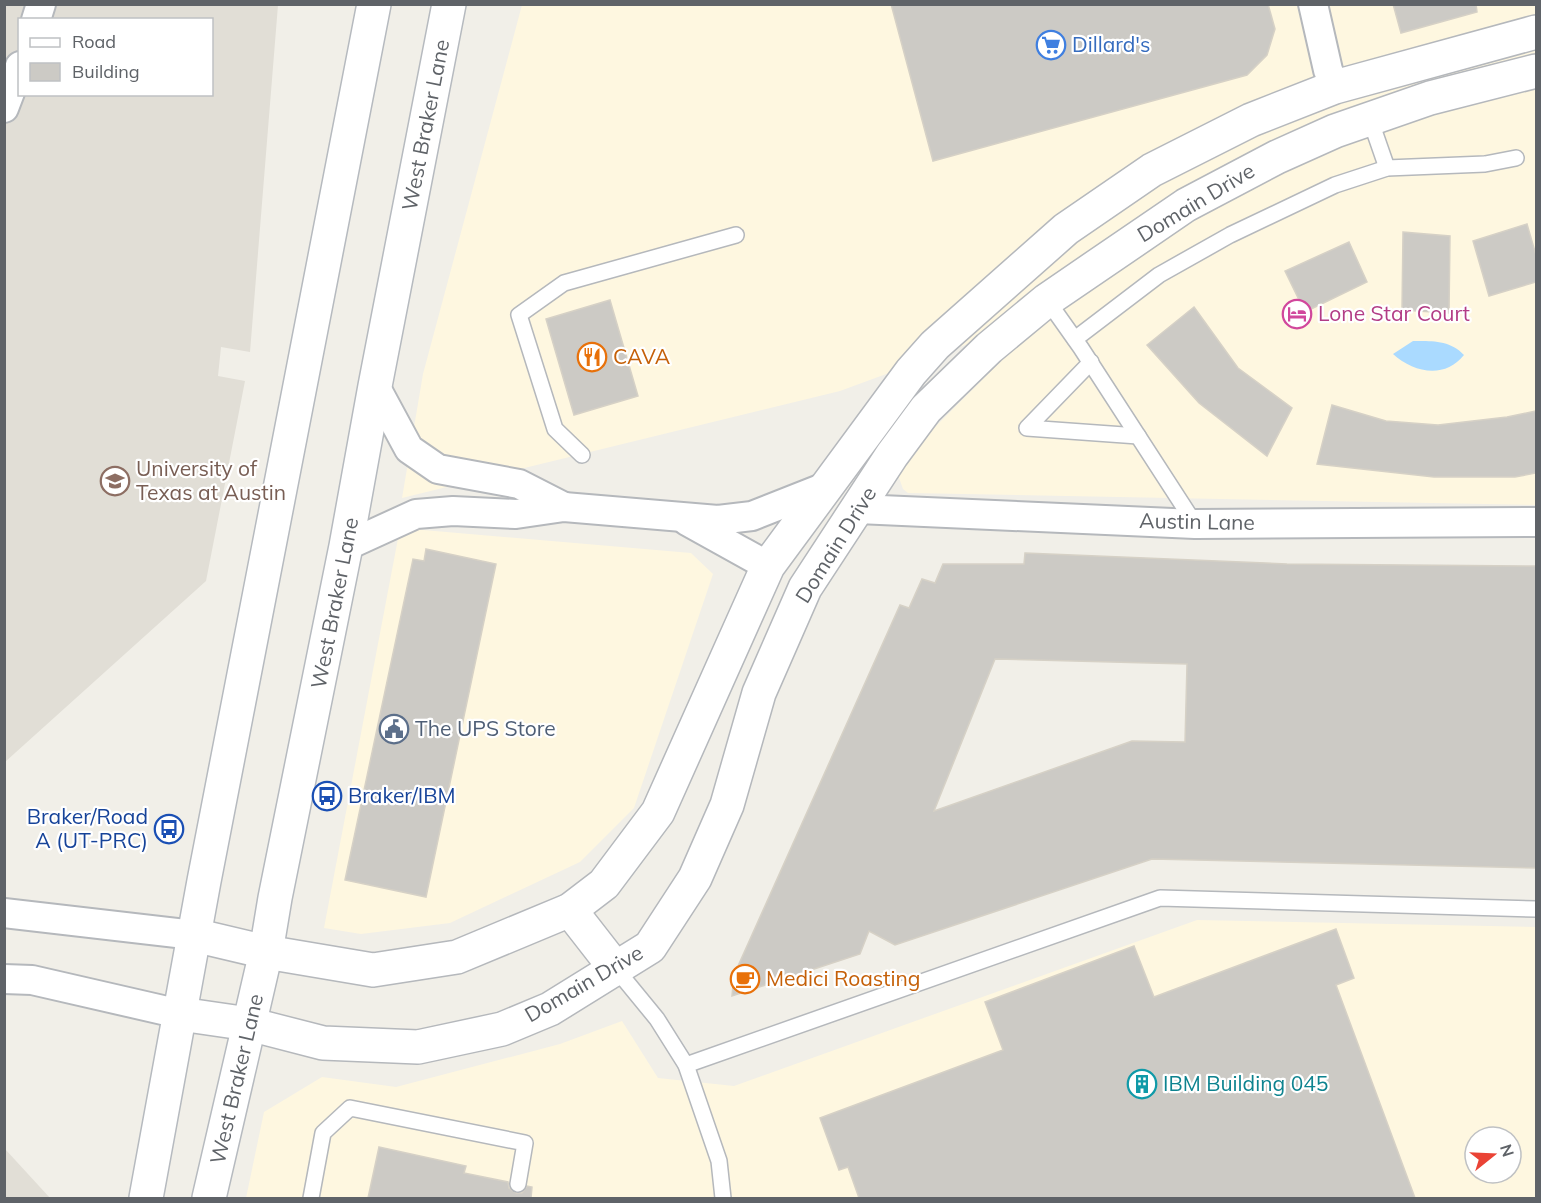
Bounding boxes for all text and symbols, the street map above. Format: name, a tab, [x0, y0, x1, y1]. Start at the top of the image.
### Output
legend	[18, 18, 213, 96]
supermarket icon: Dillard's	[1035, 29, 1067, 61]
text: Road	[72, 30, 116, 53]
place label: Dillard's	[1072, 31, 1150, 57]
street label: West Braker Lane	[396, 37, 454, 213]
text: Building	[72, 60, 140, 83]
street label: Domain Drive	[1132, 157, 1259, 247]
hotel icon: Lone Star Court	[1281, 298, 1313, 330]
place label: Lone Star Court	[1318, 300, 1470, 326]
restaurant icon: CAVA	[576, 341, 608, 373]
place label: CAVA	[613, 343, 671, 369]
place label: University of Texas at Austin	[136, 455, 286, 505]
school or university icon: University of Texas at Austin	[99, 465, 131, 497]
street label: Domain Drive	[789, 482, 881, 607]
street label: Austin Lane	[1139, 507, 1255, 535]
street label: West Braker Lane	[305, 515, 363, 691]
public building icon: The UPS Store	[378, 713, 410, 745]
place label: The UPS Store	[415, 715, 556, 741]
bus stop icon: Braker/IBM	[311, 780, 343, 812]
place label: Braker/IBM	[348, 782, 455, 808]
place label: Braker/Road A (UT-PRC)	[27, 803, 148, 853]
bus stop icon: Braker/Road A (UT-PRC)	[153, 813, 185, 845]
street label: Domain Drive	[520, 939, 647, 1027]
cafe icon: Medici Roasting	[729, 963, 761, 995]
place label: Medici Roasting	[766, 965, 920, 991]
street label: West Braker Lane	[204, 991, 268, 1166]
building icon: IBM Building 045	[1126, 1068, 1158, 1100]
place label: IBM Building 045	[1163, 1070, 1328, 1096]
north arrow	[1463, 1125, 1523, 1185]
text: N	[1496, 1142, 1519, 1159]

